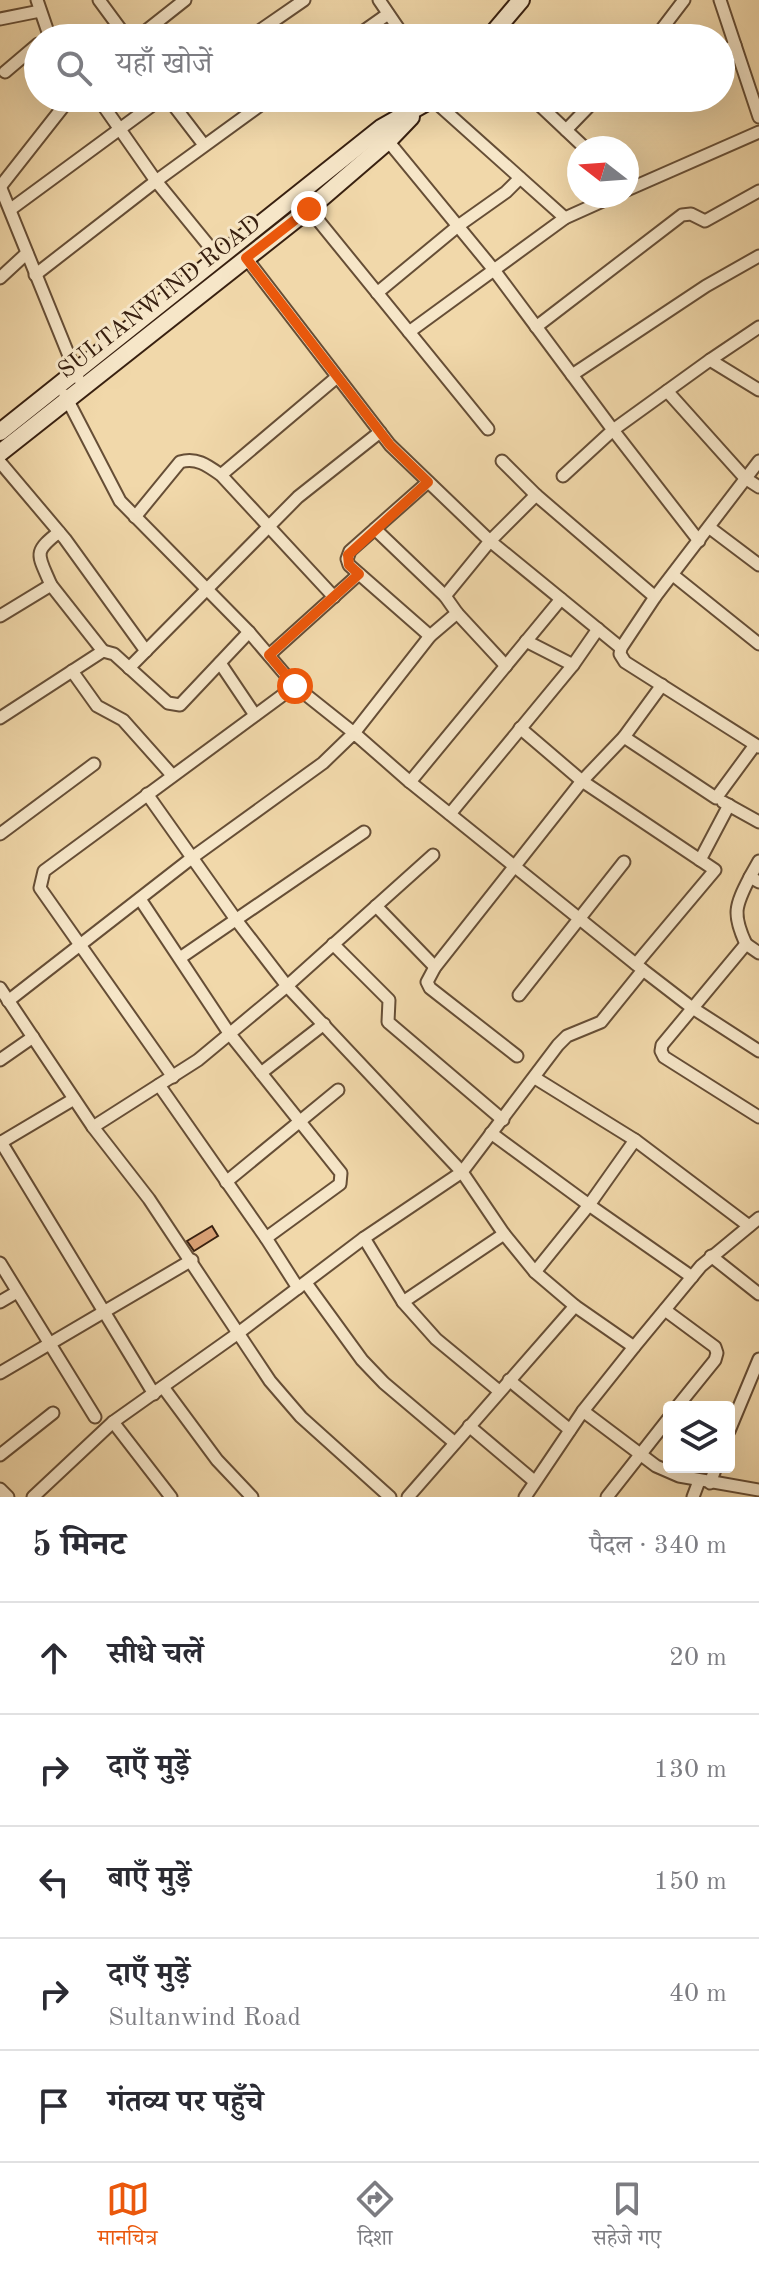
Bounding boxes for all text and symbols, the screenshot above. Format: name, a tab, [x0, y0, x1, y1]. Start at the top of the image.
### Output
search box	[24, 24, 735, 112]
icon: search	[52, 46, 96, 90]
text: यहाँ खोजें	[116, 50, 212, 80]
north arrow	[567, 136, 639, 208]
route end	[291, 191, 327, 227]
street label: SULTANWIND ROAD	[54, 211, 266, 384]
route start	[277, 668, 313, 704]
map controls	[663, 1401, 735, 1473]
button: layers	[663, 1401, 735, 1473]
text: 5 मिनट	[32, 1529, 126, 1563]
text: पैदल · 340 m	[589, 1533, 727, 1559]
icon: ahead	[32, 1636, 76, 1680]
text: सीधे चलें	[108, 1640, 203, 1670]
text: 20 m	[669, 1645, 727, 1671]
icon: right	[32, 1748, 76, 1792]
text: दाएँ मुड़ें	[108, 1752, 190, 1782]
text: 130 m	[654, 1757, 727, 1783]
icon: left	[32, 1860, 76, 1904]
text: बाएँ मुड़ें	[108, 1864, 191, 1894]
text: 150 m	[654, 1869, 727, 1895]
text: दाएँ मुड़ें	[108, 1960, 190, 1990]
icon: right	[32, 1972, 76, 2016]
text: 40 m	[669, 1981, 727, 2007]
text: Sultanwind Road	[108, 2005, 301, 2031]
icon: arrive	[32, 2084, 76, 2128]
text: गंतव्य पर पहुँचे	[108, 2088, 264, 2118]
tab: मानचित्र	[98, 2177, 157, 2259]
tab: दिशा	[353, 2177, 397, 2259]
tab: सहेजे गए	[592, 2177, 661, 2259]

